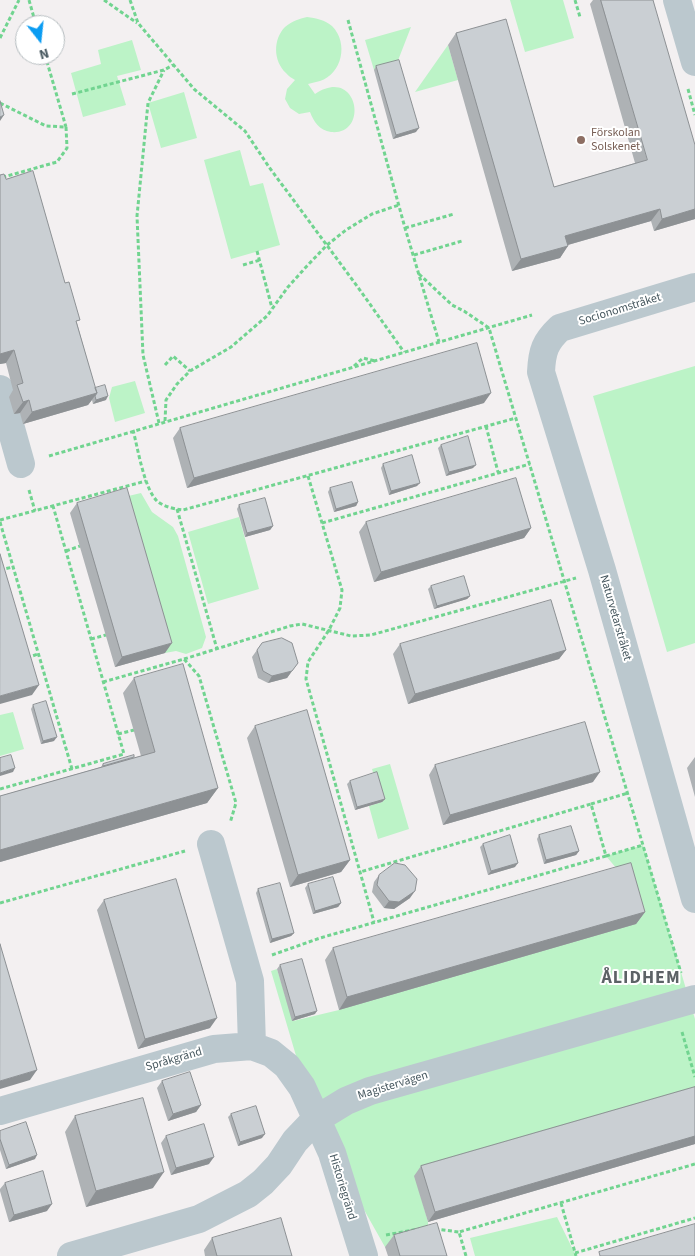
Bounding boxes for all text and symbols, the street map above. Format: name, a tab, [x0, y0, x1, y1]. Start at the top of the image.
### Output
north arrow	[15, 15, 65, 65]
text: N	[37, 43, 51, 64]
place label: Förskolan Solskenet	[591, 126, 640, 154]
marker: Förskolan Solskenet	[575, 134, 587, 146]
street label: Socionomstråket	[577, 291, 663, 329]
street label: Naturvetarstråket	[596, 574, 634, 662]
district label: ÅLIDHEM	[601, 968, 681, 990]
street label: Språkgränd	[144, 1045, 204, 1075]
street label: Magistervägen	[356, 1068, 430, 1104]
street label: Historiegränd	[325, 1152, 359, 1222]

